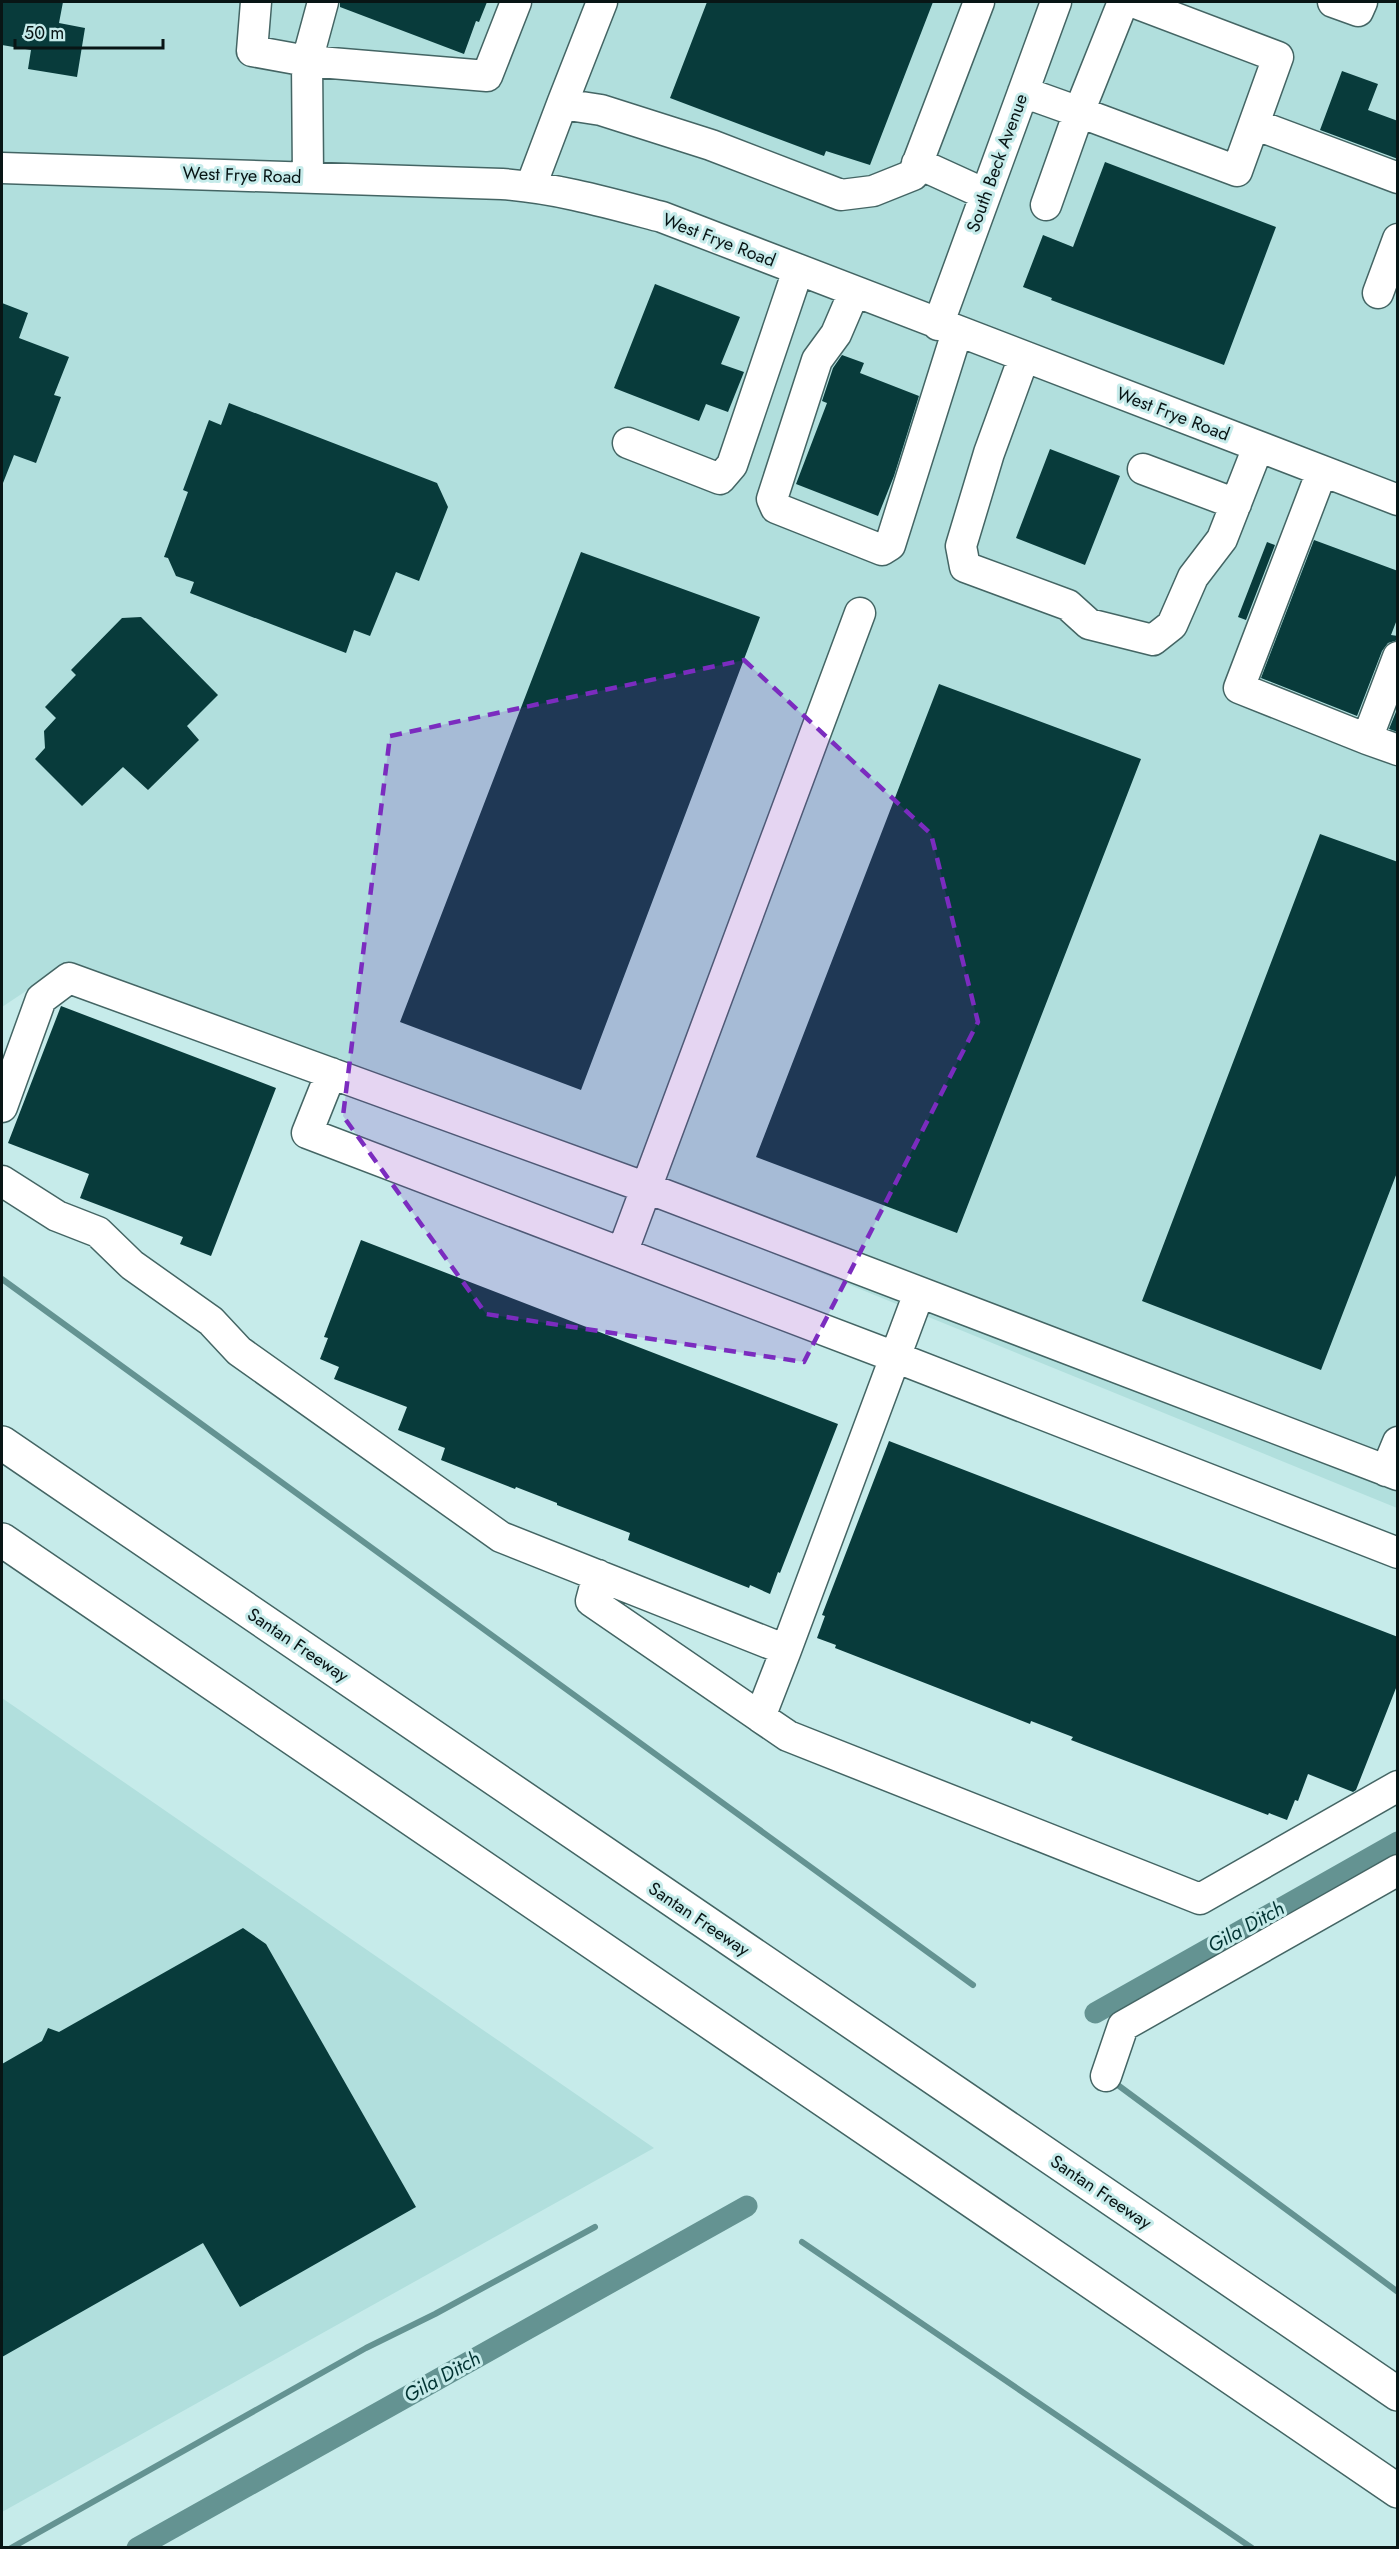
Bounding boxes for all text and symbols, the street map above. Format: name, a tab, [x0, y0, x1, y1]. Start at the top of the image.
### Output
scale bar	[15, 12, 164, 50]
text: 50 m	[24, 20, 64, 46]
street label: South Beck Avenue	[960, 90, 1034, 236]
street label: West Frye Road	[182, 160, 302, 190]
street label: West Frye Road	[659, 207, 779, 273]
street label: West Frye Road	[1113, 381, 1233, 447]
street label: Santan Freeway	[242, 1601, 354, 1689]
street label: Santan Freeway	[643, 1875, 755, 1963]
water label: Gila Ditch	[1202, 1894, 1290, 1960]
street label: Santan Freeway	[1045, 2148, 1157, 2236]
water label: Gila Ditch	[398, 2344, 486, 2410]

